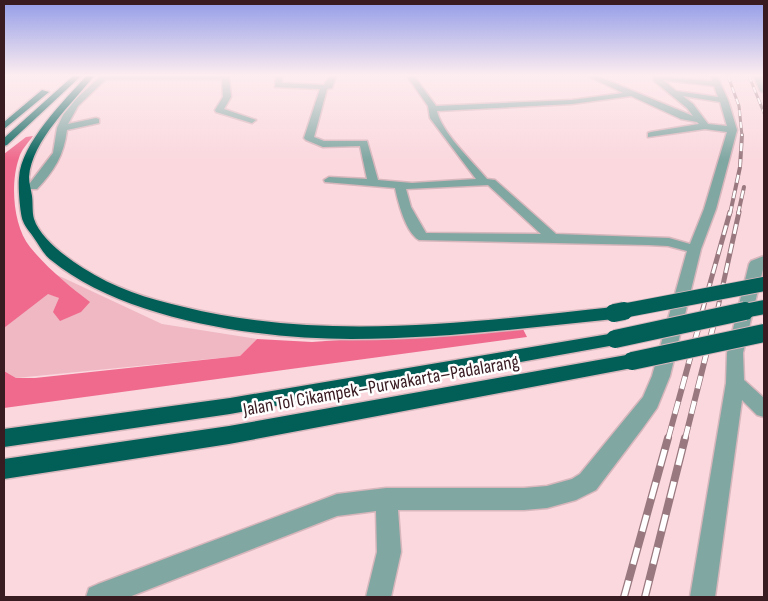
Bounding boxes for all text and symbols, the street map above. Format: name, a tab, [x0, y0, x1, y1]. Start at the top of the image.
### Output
street label: Jalan Tol Cikampek–Purwakarta–Padalarang	[240, 350, 521, 422]

